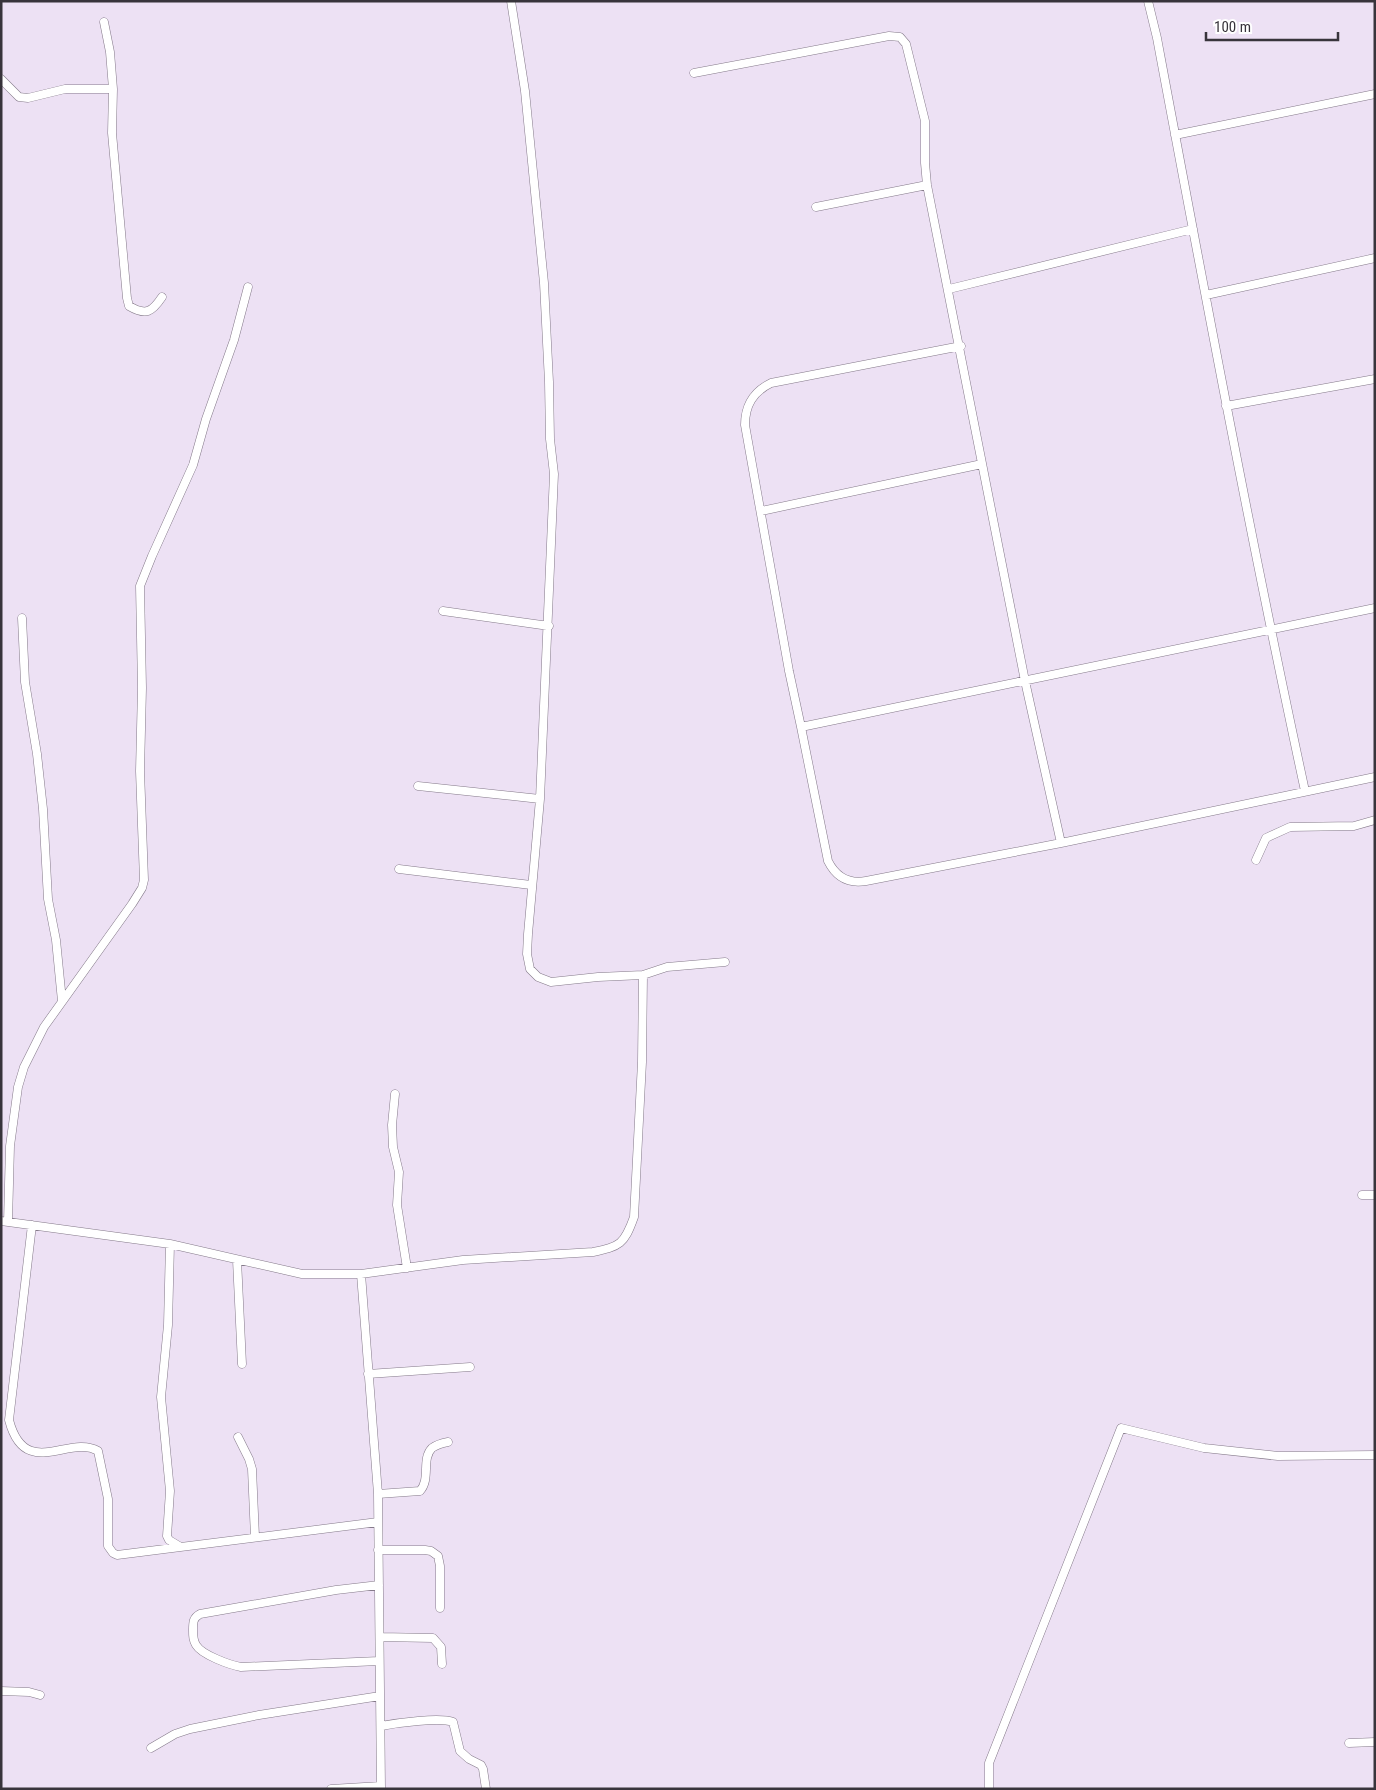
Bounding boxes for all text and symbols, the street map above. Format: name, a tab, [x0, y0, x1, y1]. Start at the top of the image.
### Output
scale bar	[1206, 10, 1338, 42]
text: 100 m	[1214, 18, 1251, 36]

